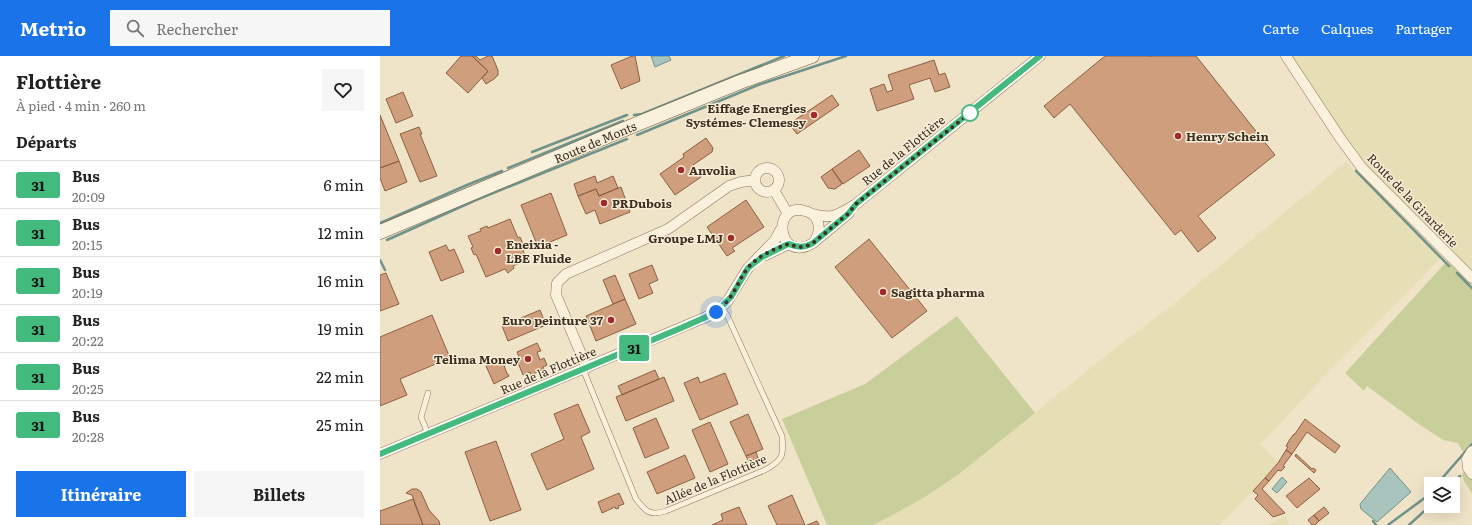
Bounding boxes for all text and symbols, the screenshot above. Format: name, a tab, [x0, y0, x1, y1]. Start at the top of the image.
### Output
search box	[110, 10, 390, 46]
text: Metrio	[20, 14, 86, 42]
icon: search	[124, 17, 146, 39]
text: Rechercher	[156, 17, 238, 40]
text: Carte	[1262, 18, 1299, 38]
text: Calques	[1321, 18, 1373, 38]
text: Partager	[1395, 18, 1452, 38]
text: Flottière	[16, 67, 101, 95]
button: heart	[322, 69, 364, 111]
text: À pied · 4 min · 260 m	[16, 96, 146, 115]
place label: Eiffage Energies Systémes- Clemessy	[686, 99, 807, 131]
unlabelled marker	[961, 104, 979, 122]
marker: Eiffage Energies Systémes- Clemessy	[809, 110, 819, 120]
street label: Rue de la Flottière	[857, 111, 949, 189]
street label: Route de Monts	[551, 116, 640, 168]
place label: Henry Schein	[1186, 127, 1269, 145]
text: Départs	[16, 130, 76, 153]
marker: Henry Schein	[1173, 131, 1183, 141]
street label: Route de la Girarderie	[1363, 149, 1463, 251]
place label: Anvolia	[689, 161, 736, 179]
text: Bus	[72, 164, 100, 187]
marker: Anvolia	[676, 165, 686, 175]
text: 6 min	[323, 173, 364, 196]
text: 31	[31, 175, 45, 195]
text: 20:09	[72, 187, 105, 206]
place label: PRDubois	[612, 194, 672, 212]
marker: PRDubois	[599, 198, 609, 208]
text: Bus	[72, 212, 100, 235]
text: 12 min	[318, 221, 364, 244]
text: 31	[31, 223, 45, 243]
place label: Groupe LMJ	[648, 229, 723, 247]
marker: Groupe LMJ	[726, 233, 736, 243]
text: 20:15	[72, 235, 102, 254]
place label: Eneixia - LBE Fluide	[506, 235, 571, 267]
marker: Eneixia - LBE Fluide	[493, 246, 503, 256]
text: Bus	[72, 260, 100, 283]
text: 16 min	[317, 269, 364, 292]
text: 31	[31, 271, 45, 291]
text: 20:19	[72, 283, 103, 302]
place label: Sagitta pharma	[891, 283, 985, 301]
marker: Sagitta pharma	[878, 287, 888, 297]
your location	[706, 302, 726, 322]
text: Bus	[72, 308, 100, 331]
place label: Euro peinture 37	[502, 311, 603, 329]
marker: Euro peinture 37	[606, 315, 616, 325]
text: 19 min	[318, 317, 364, 340]
text: 31	[31, 319, 45, 339]
text: 20:22	[72, 331, 104, 350]
line badge: 31	[616, 335, 652, 361]
text: 31	[627, 338, 641, 358]
street label: Rue de la Flottière	[497, 342, 599, 398]
place label: Telima Money	[434, 350, 521, 368]
marker: Telima Money	[523, 354, 533, 364]
text: Bus	[72, 356, 100, 379]
text: 22 min	[316, 365, 364, 388]
text: 31	[31, 367, 45, 387]
text: 20:25	[72, 379, 104, 398]
text: Bus	[72, 404, 100, 427]
text: 25 min	[316, 413, 364, 436]
text: 31	[31, 415, 45, 435]
text: 20:28	[72, 427, 104, 446]
street label: Allée de la Flottière	[661, 449, 769, 509]
button: Itinéraire	[16, 471, 186, 517]
button: Billets	[194, 471, 364, 517]
map controls	[1424, 477, 1460, 513]
button: layers	[1424, 477, 1460, 513]

